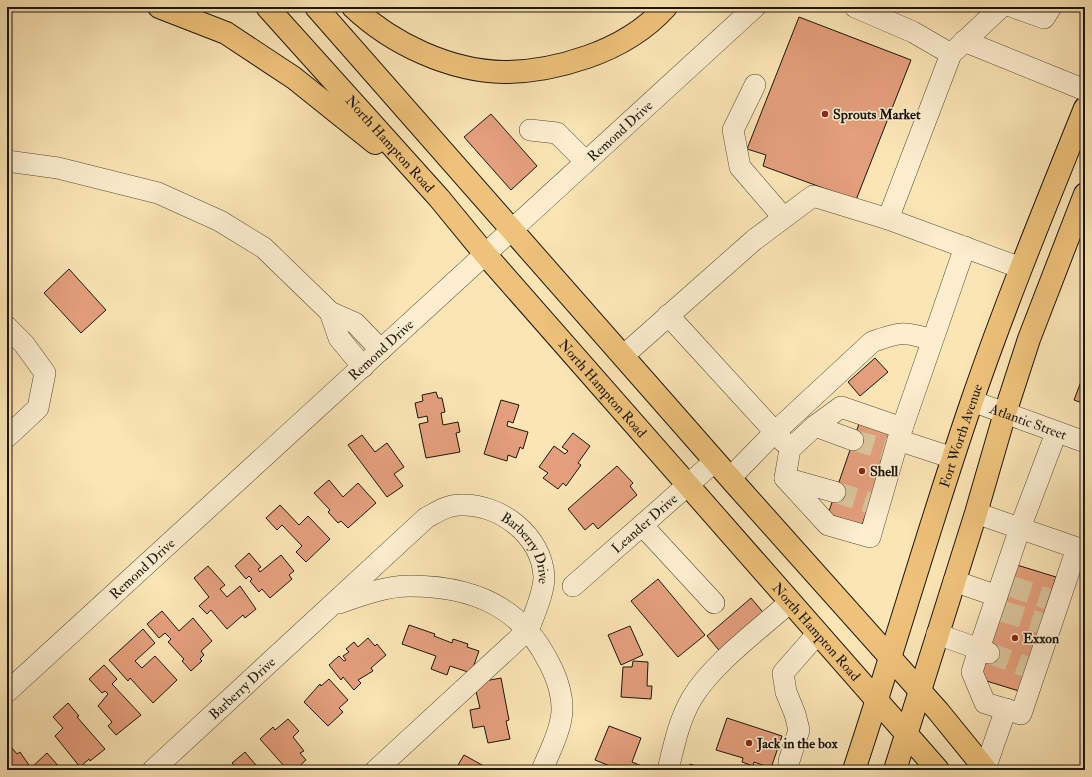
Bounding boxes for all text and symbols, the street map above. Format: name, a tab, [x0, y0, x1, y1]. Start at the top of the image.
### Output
street label: North Hampton Road	[342, 92, 438, 196]
street label: Remond Drive	[584, 97, 656, 165]
place label: Sprouts Market	[833, 106, 921, 124]
marker: Sprouts Market	[820, 109, 830, 119]
street label: Remond Drive	[345, 316, 417, 384]
street label: North Hampton Road	[555, 336, 650, 441]
street label: Fort Worth Avenue	[936, 381, 986, 490]
street label: Atlantic Street	[987, 400, 1069, 444]
place label: Shell	[870, 463, 899, 480]
marker: Shell	[857, 466, 867, 476]
street label: Leander Drive	[608, 490, 681, 557]
street label: Barberry Drive	[498, 509, 552, 585]
street label: Remond Drive	[106, 535, 179, 603]
street label: North Hampton Road	[769, 579, 864, 685]
place label: Exxon	[1023, 630, 1060, 647]
marker: Exxon	[1010, 633, 1020, 643]
street label: Barberry Drive	[205, 653, 279, 723]
place label: Jack in the box	[756, 735, 838, 753]
marker: Jack in the box	[744, 738, 754, 748]

